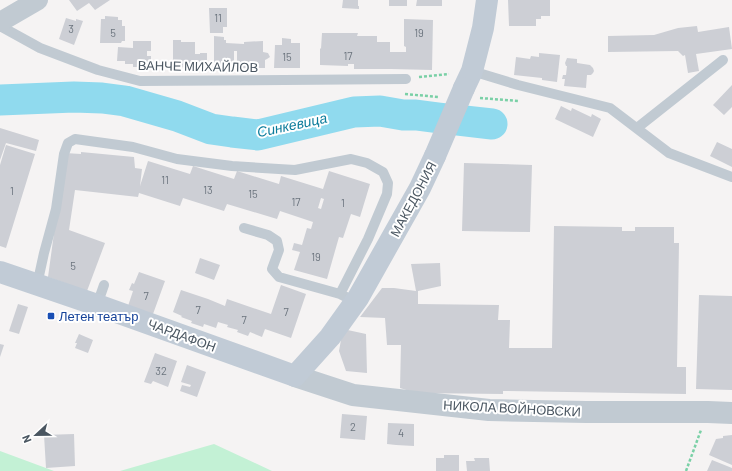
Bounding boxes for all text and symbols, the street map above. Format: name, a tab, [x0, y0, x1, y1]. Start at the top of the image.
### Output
house number: 11	[214, 11, 222, 24]
house number: 3	[68, 22, 74, 35]
house number: 5	[110, 26, 116, 39]
house number: 19	[414, 26, 424, 39]
house number: 17	[343, 49, 353, 62]
house number: 15	[282, 50, 292, 63]
street label: ВАНЧЕ МИХАЙЛОВ	[138, 57, 258, 75]
water label: Синкевица	[255, 109, 329, 140]
street label: МАКЕДОНИЯ	[387, 159, 439, 239]
house number: 11	[161, 173, 169, 186]
house number: 13	[203, 183, 213, 196]
house number: 1	[10, 184, 14, 197]
house number: 15	[248, 187, 258, 200]
house number: 17	[291, 195, 301, 208]
house number: 1	[341, 196, 345, 209]
house number: 19	[311, 250, 321, 263]
house number: 5	[70, 259, 76, 272]
house number: 7	[143, 289, 149, 302]
house number: 7	[195, 303, 201, 316]
house number: 7	[283, 305, 289, 318]
place label: Летен театър	[59, 308, 138, 324]
marker: Летен театър	[46, 311, 56, 321]
house number: 7	[241, 313, 247, 326]
street label: ЧАРДАФОН	[146, 315, 218, 355]
house number: 32	[155, 364, 167, 377]
street label: НИКОЛА ВОЙНОВСКИ	[443, 396, 581, 420]
north arrow	[16, 415, 56, 455]
house number: 2	[350, 420, 356, 433]
house number: 4	[398, 426, 404, 439]
text: N	[19, 433, 34, 445]

